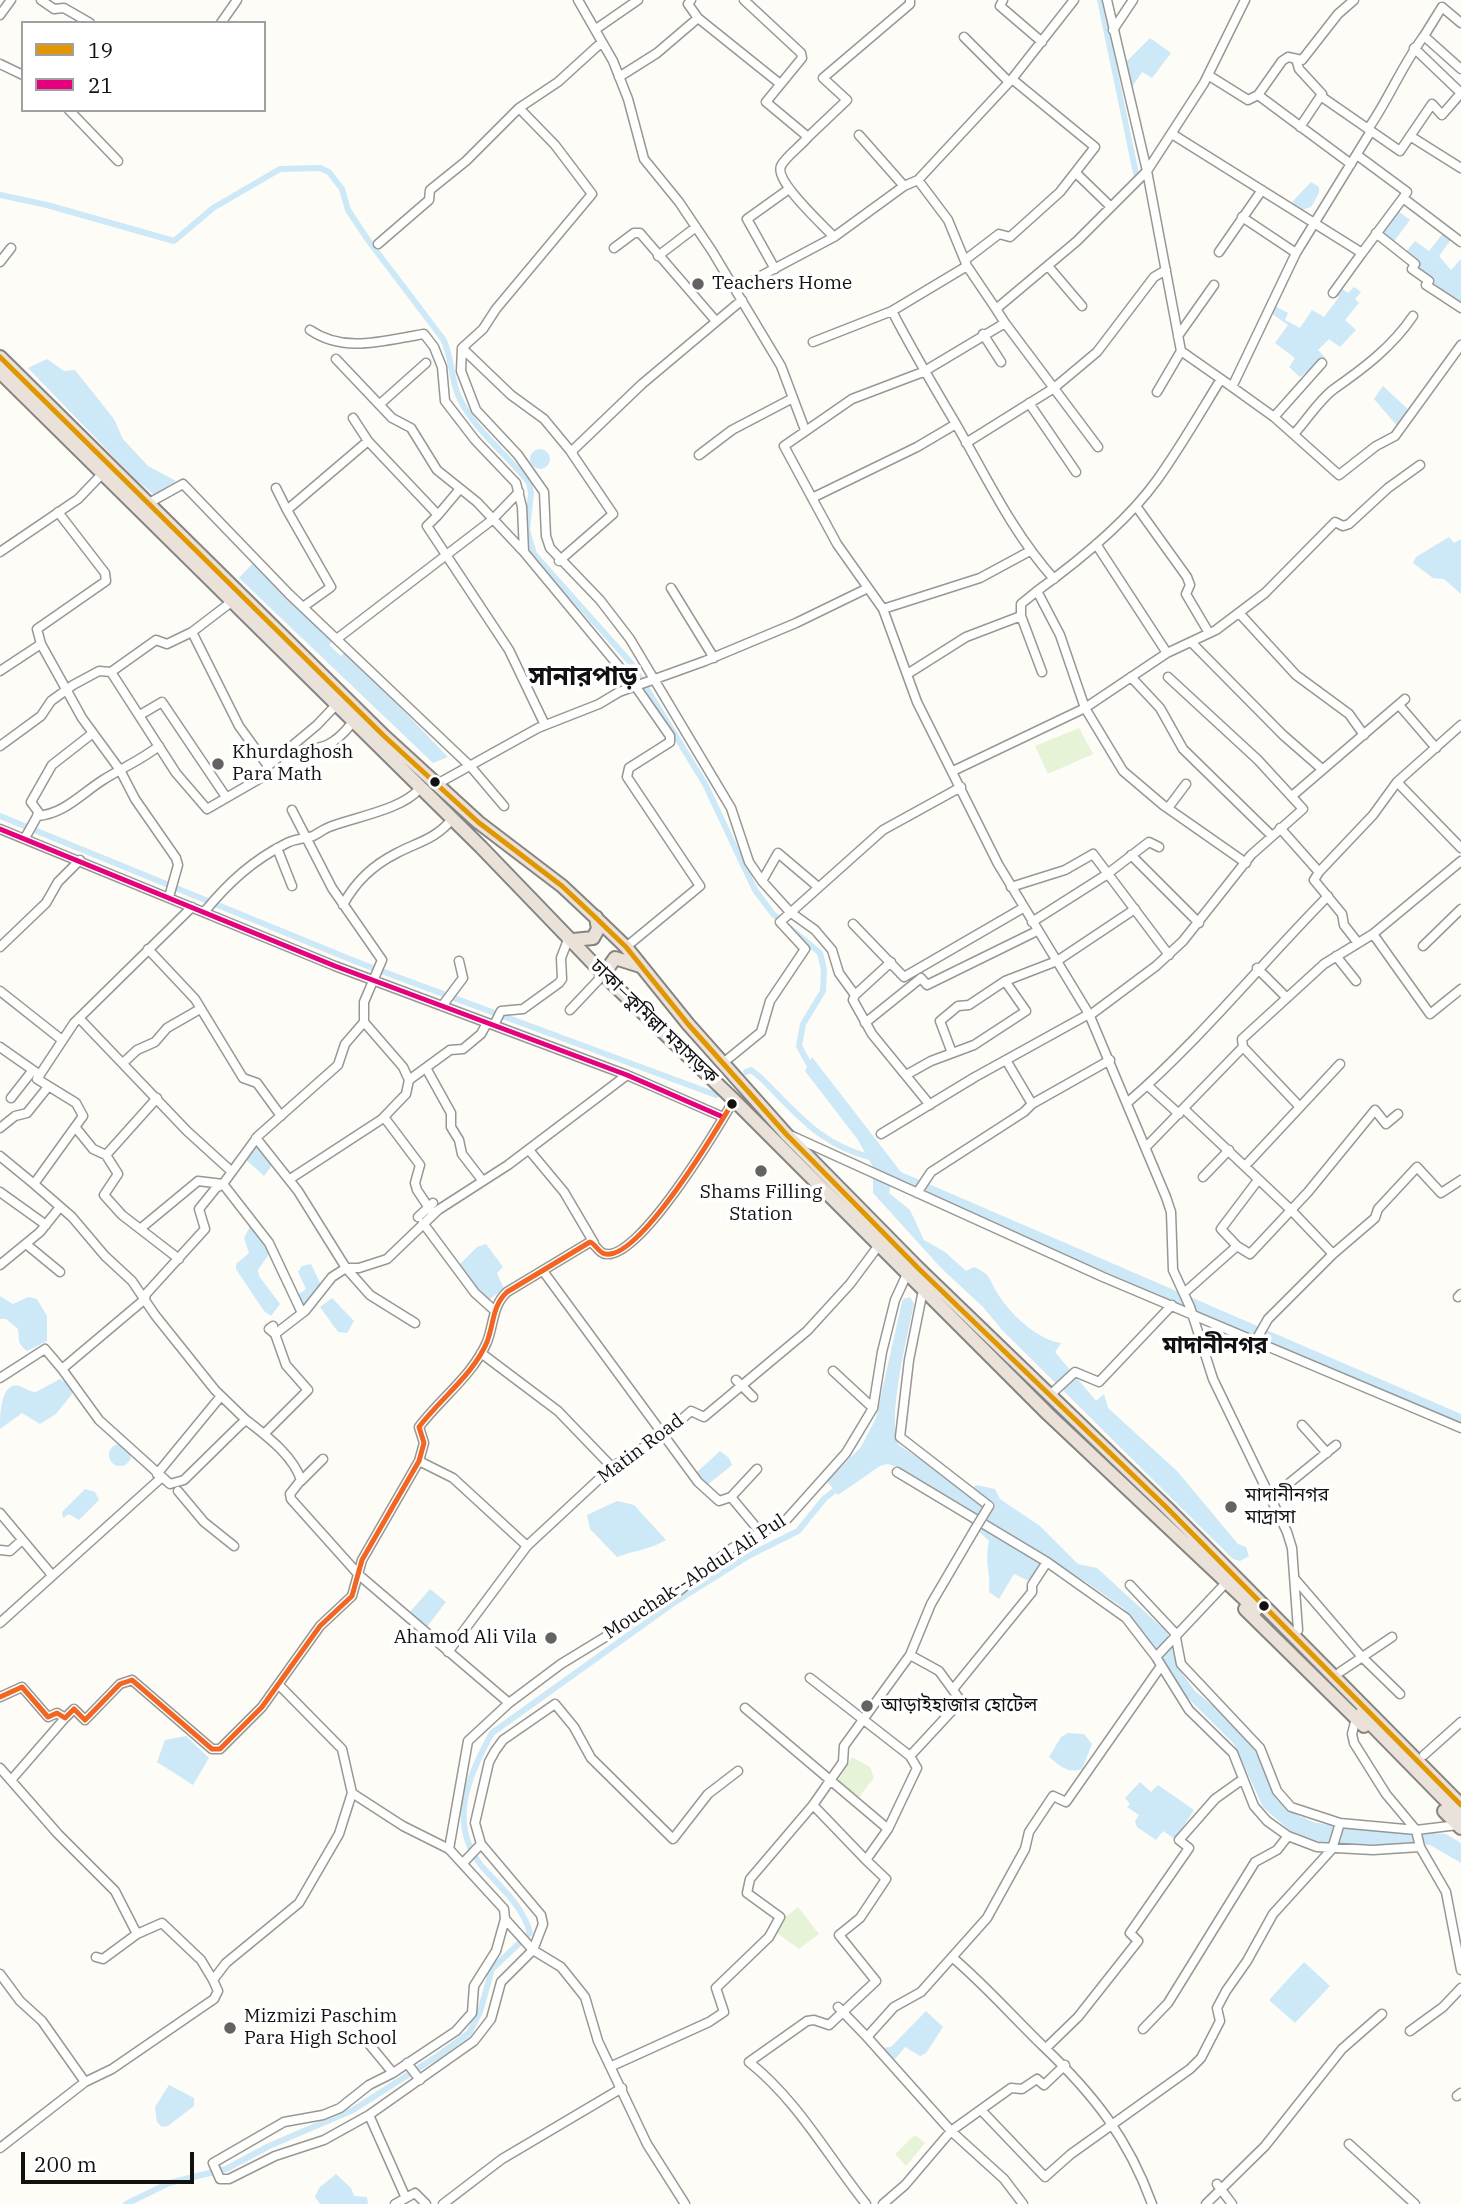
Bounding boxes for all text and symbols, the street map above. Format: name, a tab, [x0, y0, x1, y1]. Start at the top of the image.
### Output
legend	[21, 21, 266, 112]
text: 19	[88, 36, 113, 64]
text: 21	[88, 71, 113, 99]
place label: Teachers Home	[712, 273, 852, 295]
marker: Teachers Home	[690, 276, 706, 292]
district label: সানারপাড়	[529, 661, 637, 693]
place label: Khurdaghosh Para Math	[232, 742, 353, 786]
marker: Khurdaghosh Para Math	[210, 756, 226, 772]
unlabelled marker	[428, 775, 442, 789]
street label: ঢাকা–কুমিল্লা মহাসড়ক	[585, 955, 723, 1089]
unlabelled marker	[725, 1097, 739, 1111]
marker: Shams Filling Station	[753, 1163, 769, 1179]
place label: Shams Filling Station	[700, 1182, 822, 1226]
district label: মাদানীনগর	[1162, 1332, 1268, 1360]
street label: Matin Road	[594, 1409, 688, 1489]
place label: মাদানীনগর মাদ্রাসা	[1245, 1485, 1329, 1529]
marker: মাদানীনগর মাদ্রাসা	[1223, 1499, 1239, 1515]
street label: Mouchak--Abdul Ali Pul	[600, 1510, 790, 1644]
unlabelled marker	[1257, 1599, 1271, 1613]
place label: Ahamod Ali Vila	[394, 1627, 537, 1649]
marker: Ahamod Ali Vila	[543, 1630, 559, 1646]
place label: আড়াইহাজার হোটেল	[881, 1695, 1037, 1717]
marker: আড়াইহাজার হোটেল	[859, 1698, 875, 1714]
place label: Mizmizi Paschim Para High School	[244, 2006, 397, 2050]
marker: Mizmizi Paschim Para High School	[222, 2020, 238, 2036]
scale bar	[24, 2138, 198, 2182]
text: 200 m	[34, 2150, 97, 2178]

